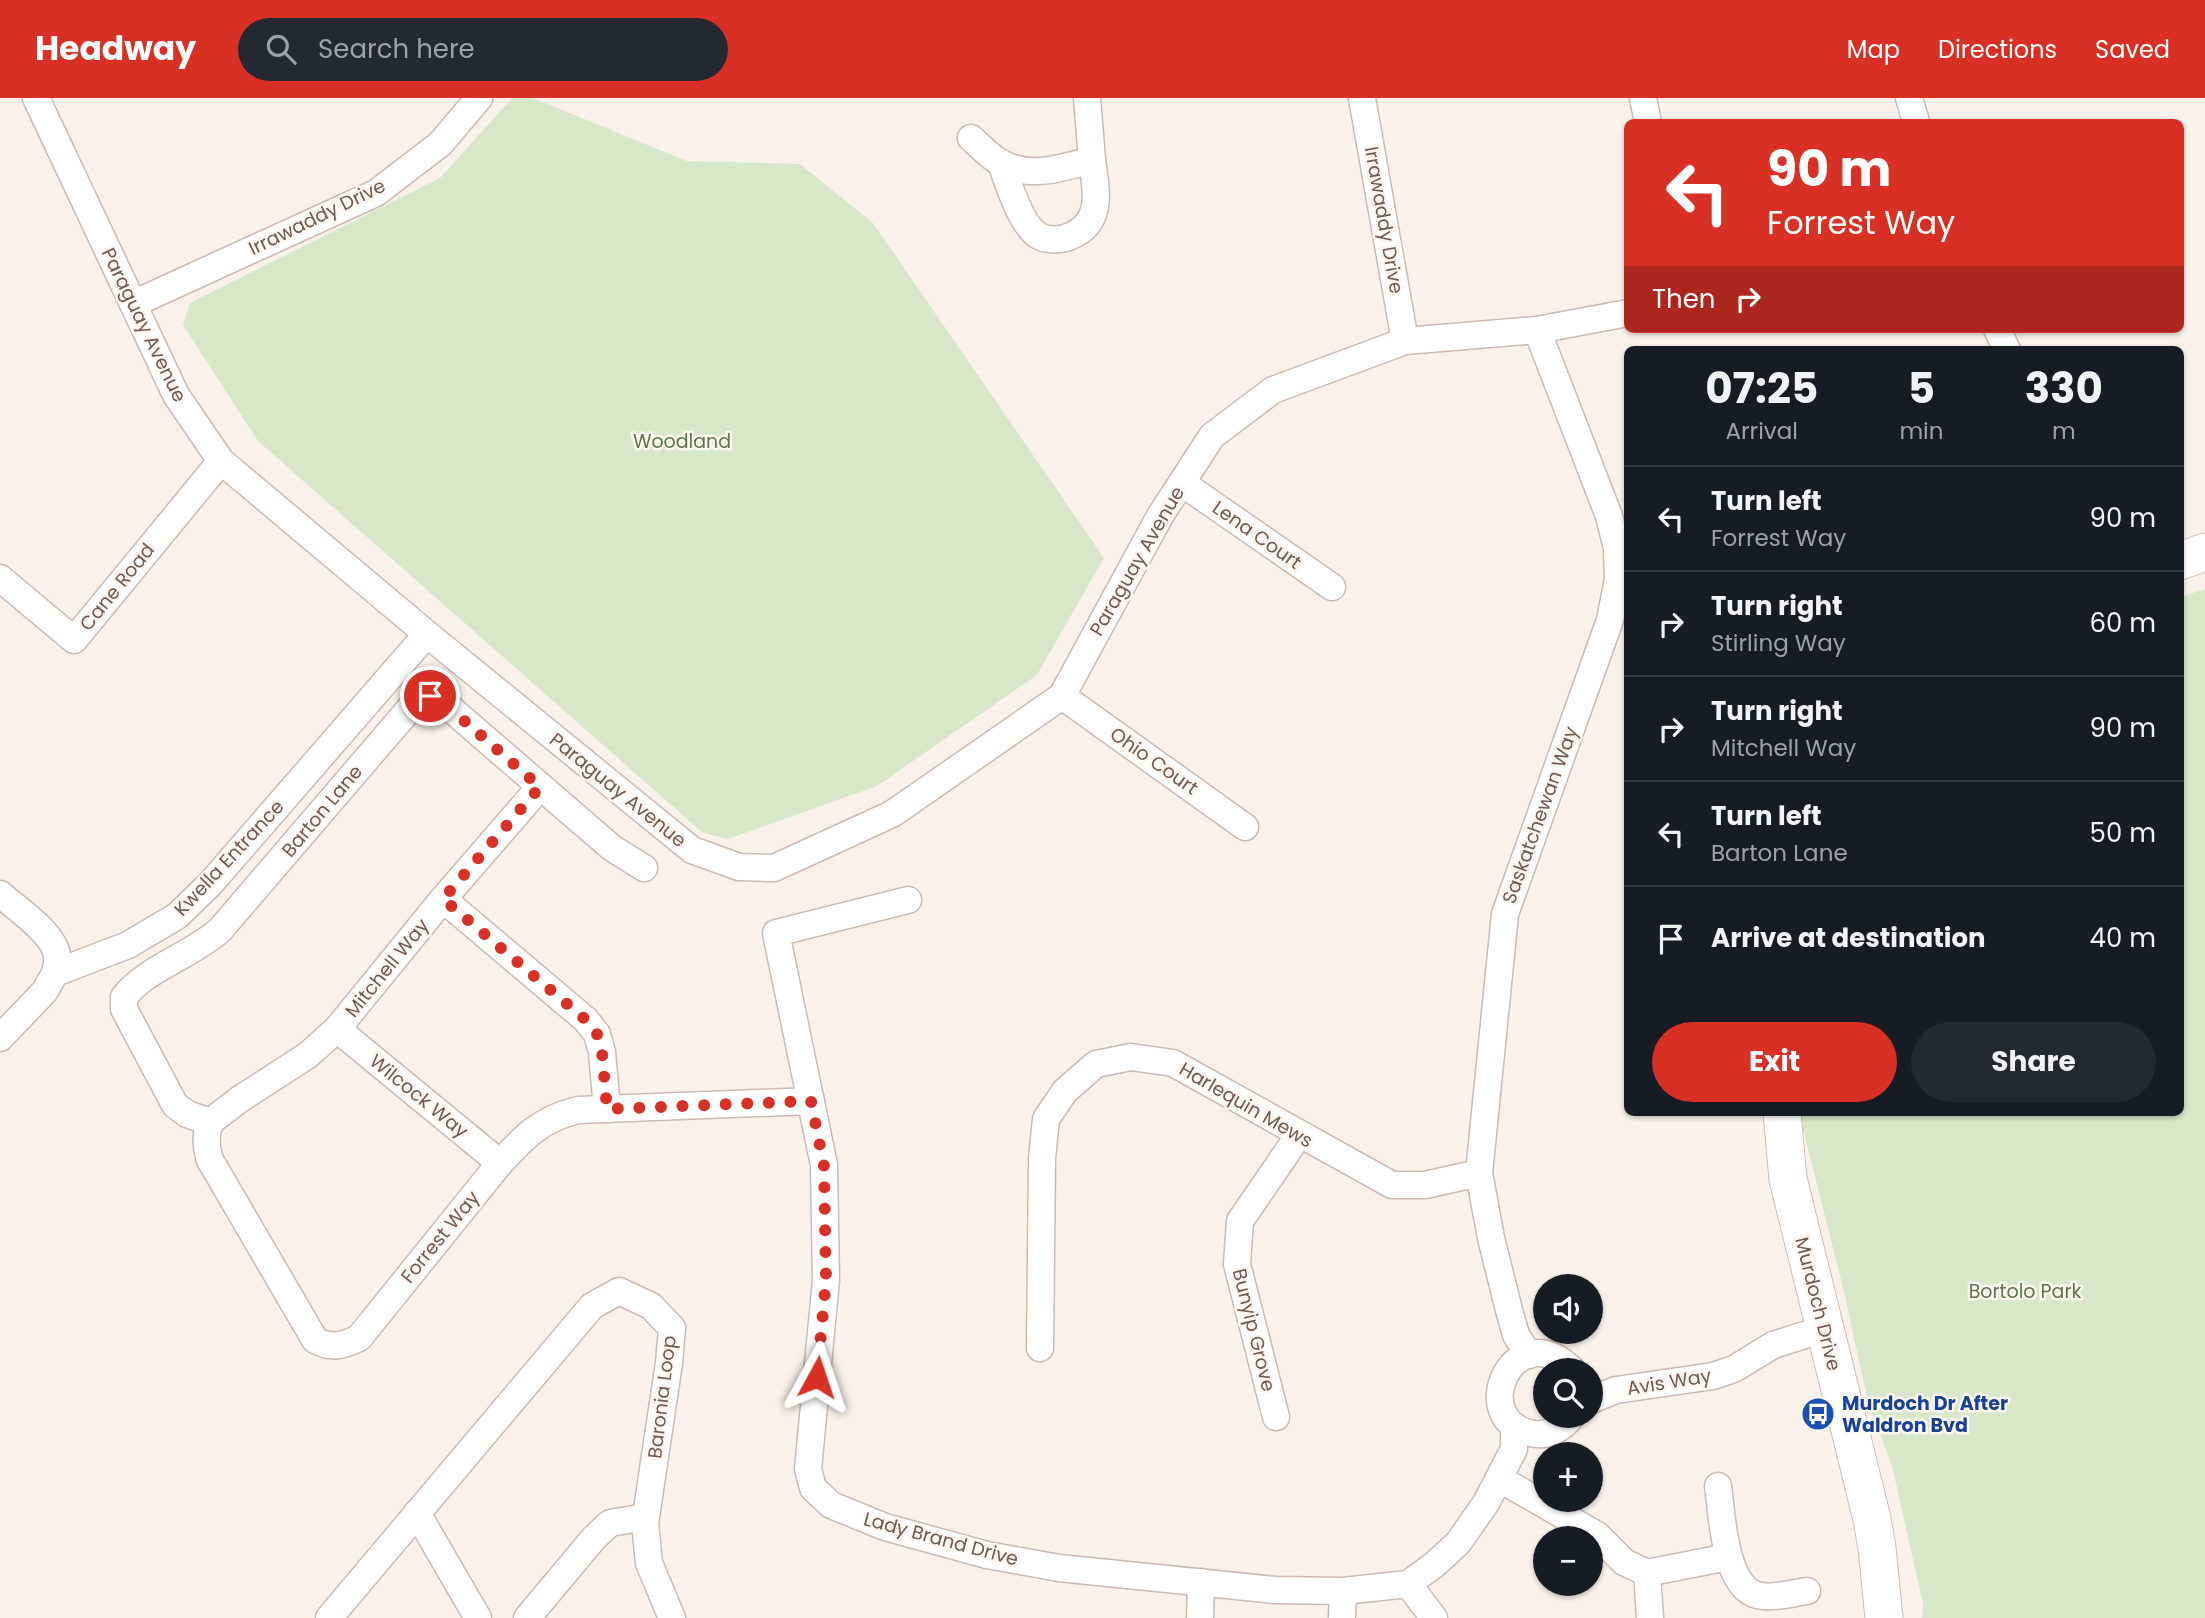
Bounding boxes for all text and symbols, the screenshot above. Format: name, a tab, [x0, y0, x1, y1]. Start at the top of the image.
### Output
search box	[238, 18, 728, 81]
text: Headway	[35, 25, 196, 72]
icon: search	[262, 30, 300, 68]
text: Search here	[318, 31, 475, 67]
text: Map	[1847, 33, 1900, 66]
text: Directions	[1938, 33, 2057, 66]
text: Saved	[2095, 33, 2170, 66]
text: 90 m	[1767, 135, 1891, 203]
street label: Irrawaddy Drive	[1358, 144, 1410, 296]
icon: left	[1652, 147, 1743, 238]
street label: Irrawaddy Drive	[244, 172, 390, 262]
text: Forrest Way	[1767, 200, 1955, 245]
street label: Paraguay Avenue	[95, 243, 193, 407]
icon: right	[1729, 280, 1767, 318]
text: Then	[1652, 281, 1715, 317]
text: 07:25	[1705, 359, 1818, 418]
text: 5	[1908, 359, 1935, 418]
text: 330	[2025, 359, 2103, 418]
text: Arrival	[1725, 415, 1798, 447]
text: min	[1899, 415, 1943, 447]
text: m	[2052, 415, 2076, 447]
park label: Woodland	[633, 428, 731, 455]
street label: Paraguay Avenue	[1083, 481, 1191, 641]
text: Turn left	[1711, 483, 1822, 519]
street label: Lena Court	[1207, 494, 1307, 576]
icon: left	[1652, 500, 1690, 538]
text: 90 m	[2090, 500, 2156, 536]
text: Forrest Way	[1711, 522, 1846, 554]
street label: Cane Road	[73, 537, 161, 637]
text: Turn right	[1711, 588, 1843, 624]
icon: right	[1652, 605, 1690, 643]
text: 60 m	[2089, 605, 2156, 641]
text: Stirling Way	[1711, 627, 1846, 659]
pin	[400, 666, 460, 726]
icon: arrive	[411, 677, 449, 715]
text: Turn right	[1711, 693, 1843, 729]
icon: right	[1652, 710, 1690, 748]
text: 90 m	[2090, 710, 2156, 746]
street label: Ohio Court	[1104, 721, 1204, 801]
street label: Saskatchewan Way	[1495, 722, 1585, 907]
street label: Paraguay Avenue	[544, 726, 692, 854]
text: Mitchell Way	[1711, 732, 1856, 764]
street label: Barton Lane	[275, 759, 369, 863]
street label: Kwella Entrance	[168, 794, 290, 922]
text: Turn left	[1711, 798, 1822, 834]
icon: left	[1652, 815, 1690, 853]
text: 50 m	[2090, 815, 2156, 851]
text: Barton Lane	[1711, 837, 1848, 869]
street label: Mitchell Way	[339, 913, 435, 1023]
icon: arrive	[1652, 920, 1690, 958]
text: Arrive at destination	[1711, 920, 1986, 956]
text: 40 m	[2090, 920, 2156, 956]
button: Exit	[1652, 1022, 1897, 1102]
button: Share	[1911, 1022, 2156, 1102]
street label: Wilcock Way	[364, 1048, 474, 1144]
street label: Harlequin Mews	[1174, 1056, 1318, 1154]
street label: Forrest Way	[394, 1185, 486, 1289]
street label: Murdoch Drive	[1788, 1234, 1848, 1374]
street label: Bunyip Grove	[1226, 1266, 1282, 1394]
map controls	[1533, 1274, 1603, 1596]
button: sound	[1533, 1274, 1603, 1344]
park label: Bortolo Park	[1969, 1278, 2082, 1305]
street label: Baronia Loop	[641, 1334, 683, 1460]
position arrow	[780, 1340, 854, 1414]
button: search	[1533, 1358, 1603, 1428]
street label: Avis Way	[1625, 1362, 1713, 1402]
place label: Murdoch Dr After Waldron Bvd	[1842, 1390, 2008, 1439]
bus stop icon: Murdoch Dr After Waldron Bvd	[1799, 1395, 1837, 1433]
button: +	[1533, 1442, 1603, 1512]
street label: Lady Brand Drive	[861, 1505, 1021, 1573]
button: −	[1533, 1526, 1603, 1596]

